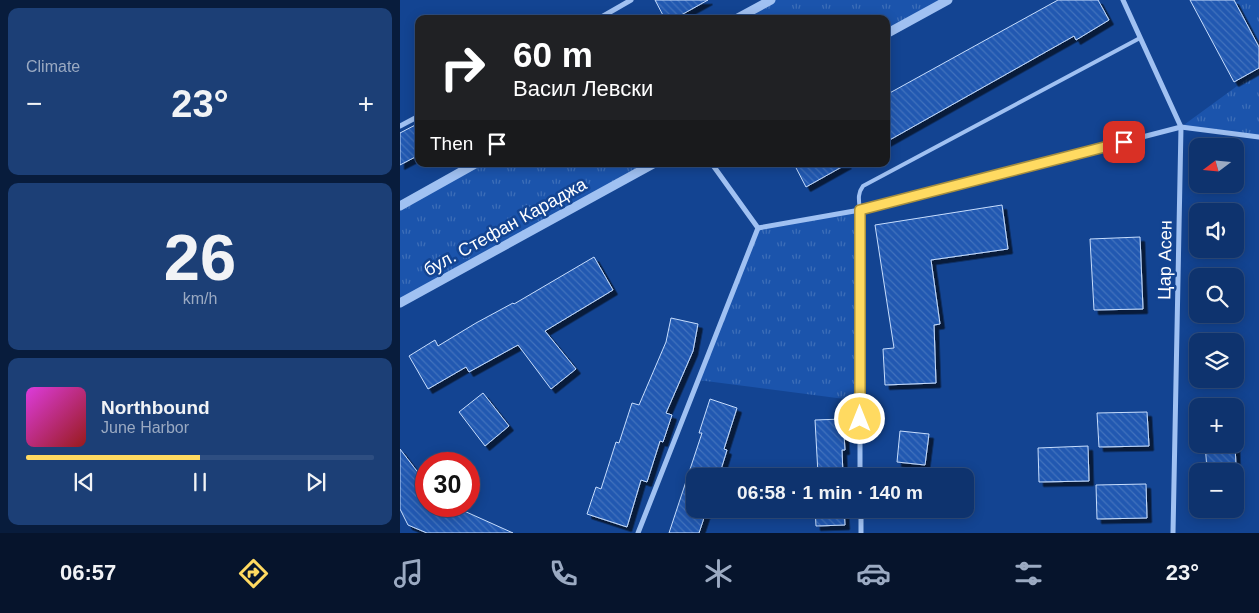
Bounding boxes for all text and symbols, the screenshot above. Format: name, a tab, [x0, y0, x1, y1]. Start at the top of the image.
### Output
icon: right	[430, 35, 495, 100]
text: 60 m	[513, 35, 593, 74]
text: Climate	[26, 58, 80, 75]
text: Васил Левски	[513, 76, 653, 101]
text: 23°	[171, 83, 229, 125]
text: −	[26, 88, 42, 119]
text: +	[358, 88, 374, 119]
pin	[1103, 121, 1145, 163]
icon: arrive	[1110, 128, 1138, 156]
icon: arrive	[483, 130, 511, 158]
text: Then	[430, 133, 473, 154]
north arrow	[1189, 138, 1244, 192]
map controls	[1189, 138, 1244, 518]
street label: бул. Стефан Караджа	[420, 173, 591, 280]
button: sound	[1189, 203, 1244, 258]
street label: Цар Асен	[1154, 220, 1176, 300]
text: 26	[164, 221, 236, 294]
button: search	[1189, 268, 1244, 323]
text: km/h	[183, 290, 217, 307]
button: layers	[1189, 333, 1244, 388]
position arrow	[833, 392, 885, 444]
text: Northbound	[101, 397, 210, 418]
button: +	[1189, 398, 1244, 453]
text: June Harbor	[101, 419, 189, 436]
speed limit sign: 30	[415, 452, 480, 517]
button: −	[1189, 463, 1244, 518]
icon: previous	[70, 468, 98, 496]
icon: pause	[186, 468, 214, 496]
icon: next	[302, 468, 330, 496]
text: 06:58 · 1 min · 140 m	[737, 482, 923, 503]
icon: directions	[236, 556, 271, 591]
icon: music	[391, 556, 426, 591]
icon: phone	[546, 556, 581, 591]
icon: climate	[701, 556, 736, 591]
icon: car	[856, 556, 891, 591]
icon: filters	[1011, 556, 1046, 591]
text: 06:57	[60, 560, 116, 585]
text: 23°	[1166, 560, 1199, 585]

